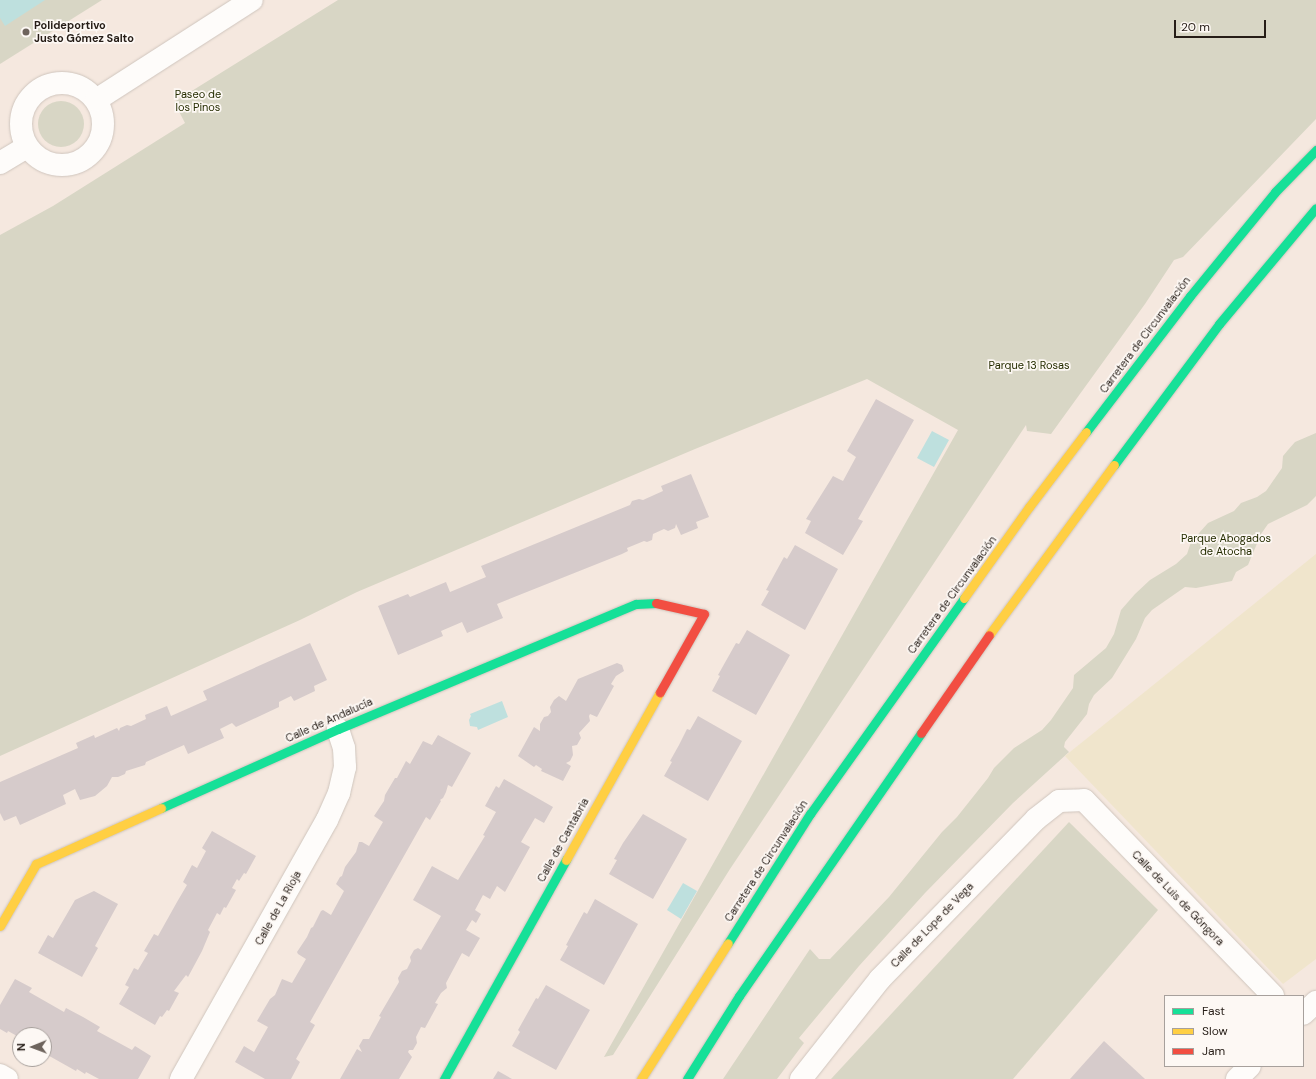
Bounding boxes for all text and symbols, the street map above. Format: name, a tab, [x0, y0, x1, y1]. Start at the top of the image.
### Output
scale bar	[1176, 12, 1268, 38]
place label: Polideportivo Justo Gómez Salto	[34, 19, 134, 45]
text: 20 m	[1181, 19, 1210, 35]
marker: Polideportivo Justo Gómez Salto	[21, 27, 31, 37]
park label: Paseo de los Pinos	[175, 88, 221, 114]
street label: Carretera de Circunvalación	[1097, 274, 1193, 396]
park label: Parque 13 Rosas	[989, 358, 1069, 372]
park label: Parque Abogados de Atocha	[1181, 532, 1271, 558]
street label: Carretera de Circunvalación	[905, 534, 999, 656]
street label: Calle de Andalucía	[283, 695, 375, 745]
street label: Calle de Cantabria	[534, 796, 592, 884]
street label: Carretera de Circunvalación	[722, 798, 810, 924]
street label: Calle de Luis de Góngora	[1129, 848, 1227, 948]
street label: Calle de La Rioja	[252, 868, 304, 948]
street label: Calle de Lope de Vega	[888, 880, 976, 970]
legend	[1164, 995, 1304, 1067]
text: Fast	[1202, 1003, 1225, 1019]
text: Slow	[1202, 1023, 1228, 1039]
north arrow	[12, 1027, 52, 1067]
text: N	[14, 1043, 28, 1051]
text: Jam	[1202, 1043, 1225, 1059]

